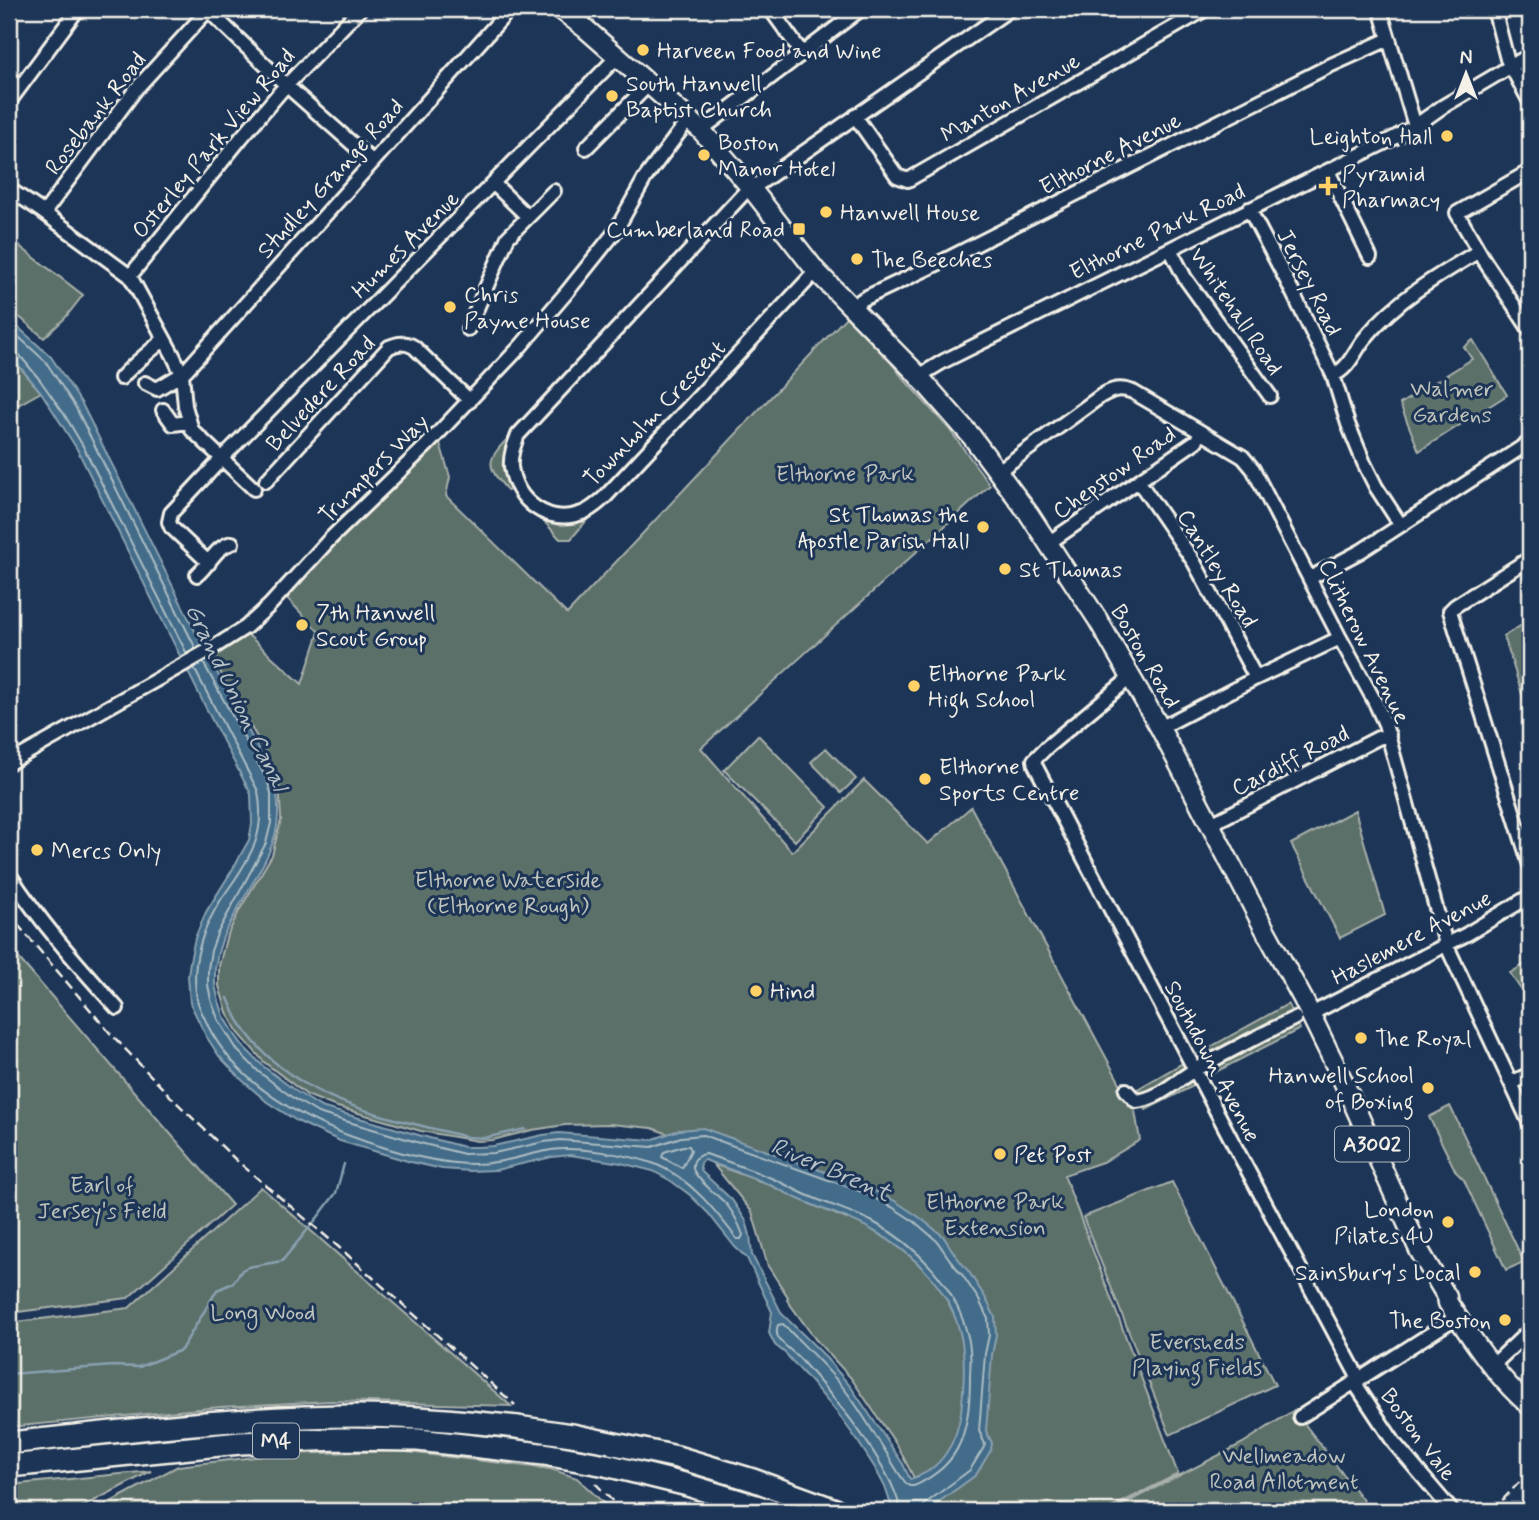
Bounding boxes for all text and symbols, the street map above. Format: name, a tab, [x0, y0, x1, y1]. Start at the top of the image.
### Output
place label: Harveen Food and Wine	[657, 37, 882, 67]
north arrow	[1430, 38, 1500, 108]
marker: Harveen Food and Wine	[635, 42, 651, 58]
street label: Osterley Park View Road	[126, 43, 303, 246]
text: N	[1460, 46, 1472, 71]
street label: Rosebank Road	[39, 47, 154, 182]
street label: Manton Avenue	[936, 47, 1086, 151]
place label: South Hanwell Baptist Church	[626, 70, 772, 126]
marker: South Hanwell Baptist Church	[604, 88, 620, 104]
street label: Studley Grange Road	[251, 93, 412, 266]
street label: Elthorne Avenue	[1035, 106, 1187, 203]
place label: Leighton Hall	[1309, 123, 1433, 153]
marker: Leighton Hall	[1439, 128, 1455, 144]
place label: Boston Manor Hotel	[718, 129, 835, 185]
marker: Boston Manor Hotel	[696, 147, 712, 163]
place label: Pyramid Pharmacy	[1342, 160, 1440, 216]
street label: Elthorne Park Road	[1065, 177, 1251, 288]
marker: Pyramid Pharmacy	[1320, 178, 1336, 194]
street label: Humes Avenue	[346, 185, 467, 306]
place label: Hanwell House	[840, 199, 980, 229]
marker: Hanwell House	[818, 204, 834, 220]
place label: Cumberland Road	[606, 216, 785, 246]
marker: Cumberland Road	[791, 221, 807, 237]
street label: Jersey Road	[1268, 224, 1348, 342]
street label: Whitehall Road	[1182, 243, 1289, 382]
place label: The Beeches	[871, 246, 992, 276]
marker: The Beeches	[849, 251, 865, 267]
place label: Chris Payne House	[464, 281, 591, 337]
marker: Chris Payne House	[442, 299, 458, 315]
street label: Belvedere Road	[260, 330, 383, 459]
street label: Townholm Crescent	[578, 335, 733, 494]
park label: Walmer Gardens	[1410, 375, 1494, 431]
street label: Trumpers Way	[313, 408, 436, 531]
street label: Chepstow Road	[1048, 420, 1183, 527]
park label: Elthorne Park	[776, 460, 914, 490]
place label: St Thomas the Apostle Parish Hall	[798, 501, 969, 558]
street label: Cantley Road	[1169, 504, 1264, 634]
marker: St Thomas the Apostle Parish Hall	[975, 519, 991, 535]
street label: Clitherow Avenue	[1310, 555, 1416, 729]
place label: St Thomas	[1019, 556, 1122, 586]
marker: St Thomas	[997, 561, 1013, 577]
water label: Grand Union Canal	[177, 599, 296, 799]
place label: 7th Hanwell Scout Group	[316, 599, 435, 655]
street label: Boston Road	[1102, 599, 1186, 715]
marker: 7th Hanwell Scout Group	[294, 617, 310, 633]
place label: Elthorne Park High School	[928, 660, 1066, 718]
marker: Elthorne Park High School	[906, 678, 922, 694]
street label: Cardiff Road	[1227, 719, 1355, 804]
place label: Elthorne Sports Centre	[939, 753, 1079, 809]
marker: Elthorne Sports Centre	[917, 771, 933, 787]
place label: Mercs Only	[51, 837, 161, 867]
marker: Mercs Only	[29, 842, 45, 858]
park label: Elthorne Waterside (Elthorne Rough)	[415, 866, 602, 922]
street label: Haslemere Avenue	[1327, 884, 1497, 994]
street label: Southdown Avenue	[1156, 976, 1266, 1148]
place label: Hind	[770, 978, 815, 1008]
marker: Hind	[748, 983, 764, 999]
place label: The Royal	[1375, 1025, 1472, 1055]
marker: The Royal	[1353, 1030, 1369, 1046]
place label: Hanwell School of Boxing	[1268, 1062, 1414, 1120]
marker: Hanwell School of Boxing	[1420, 1080, 1436, 1096]
road number: A3002	[1335, 1126, 1409, 1162]
water label: River Brent	[766, 1131, 897, 1210]
place label: Pet Post	[1014, 1141, 1092, 1171]
marker: Pet Post	[992, 1146, 1008, 1162]
park label: Earl of Jersey's Field	[37, 1171, 167, 1227]
park label: Elthorne Park Extension	[926, 1188, 1064, 1244]
place label: London Pilates 4U	[1334, 1196, 1434, 1252]
marker: London Pilates 4U	[1440, 1214, 1456, 1230]
place label: Sainsbury's Local	[1295, 1259, 1461, 1289]
marker: Sainsbury's Local	[1467, 1264, 1483, 1280]
park label: Long Wood	[210, 1299, 316, 1331]
place label: The Boston	[1389, 1307, 1491, 1337]
marker: The Boston	[1497, 1312, 1513, 1328]
park label: Eversheds Playing Fields	[1132, 1328, 1262, 1386]
street label: Boston Vale	[1373, 1383, 1462, 1488]
road number: M4	[253, 1424, 299, 1458]
park label: Wellmeadow Road Allotment	[1209, 1442, 1359, 1498]

